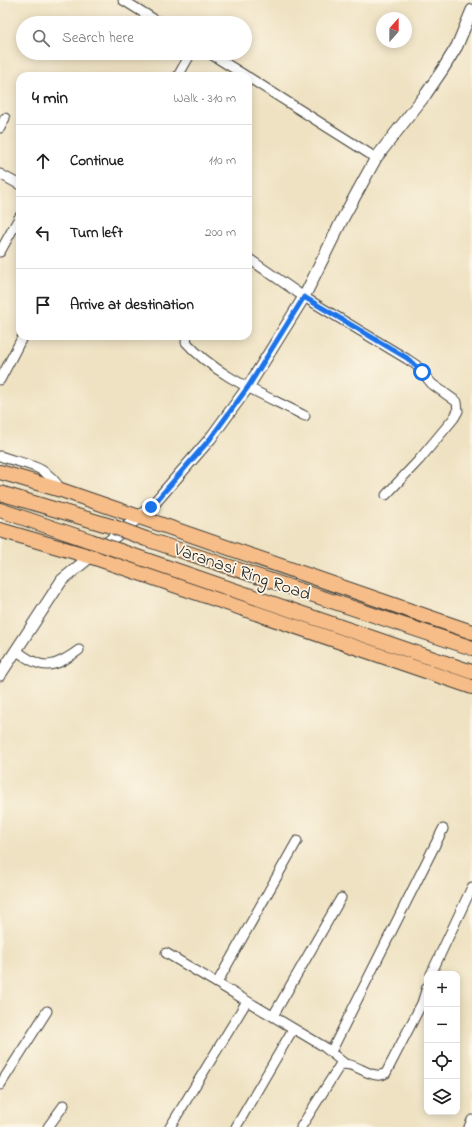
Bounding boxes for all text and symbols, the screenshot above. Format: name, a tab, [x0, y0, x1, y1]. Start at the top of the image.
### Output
north arrow	[376, 12, 412, 48]
search box	[16, 16, 252, 60]
icon: search	[30, 27, 52, 49]
text: Search here	[62, 27, 134, 49]
text: 4 min	[32, 86, 68, 111]
text: Walk · 310 m	[173, 89, 236, 108]
icon: ahead	[32, 150, 54, 172]
text: Continue	[70, 150, 124, 172]
text: 110 m	[209, 151, 236, 170]
icon: left	[32, 222, 54, 244]
text: Turn left	[70, 222, 123, 244]
text: 200 m	[205, 223, 236, 242]
icon: arrive	[32, 294, 54, 316]
text: Arrive at destination	[70, 294, 194, 316]
route start	[413, 363, 431, 381]
route end	[142, 498, 160, 516]
street label: Varanasi Ring Road	[169, 537, 314, 609]
map controls	[424, 971, 460, 1115]
button: +	[424, 971, 460, 1007]
button: −	[424, 1007, 460, 1043]
button: locate	[424, 1043, 460, 1079]
button: layers	[424, 1079, 460, 1115]

